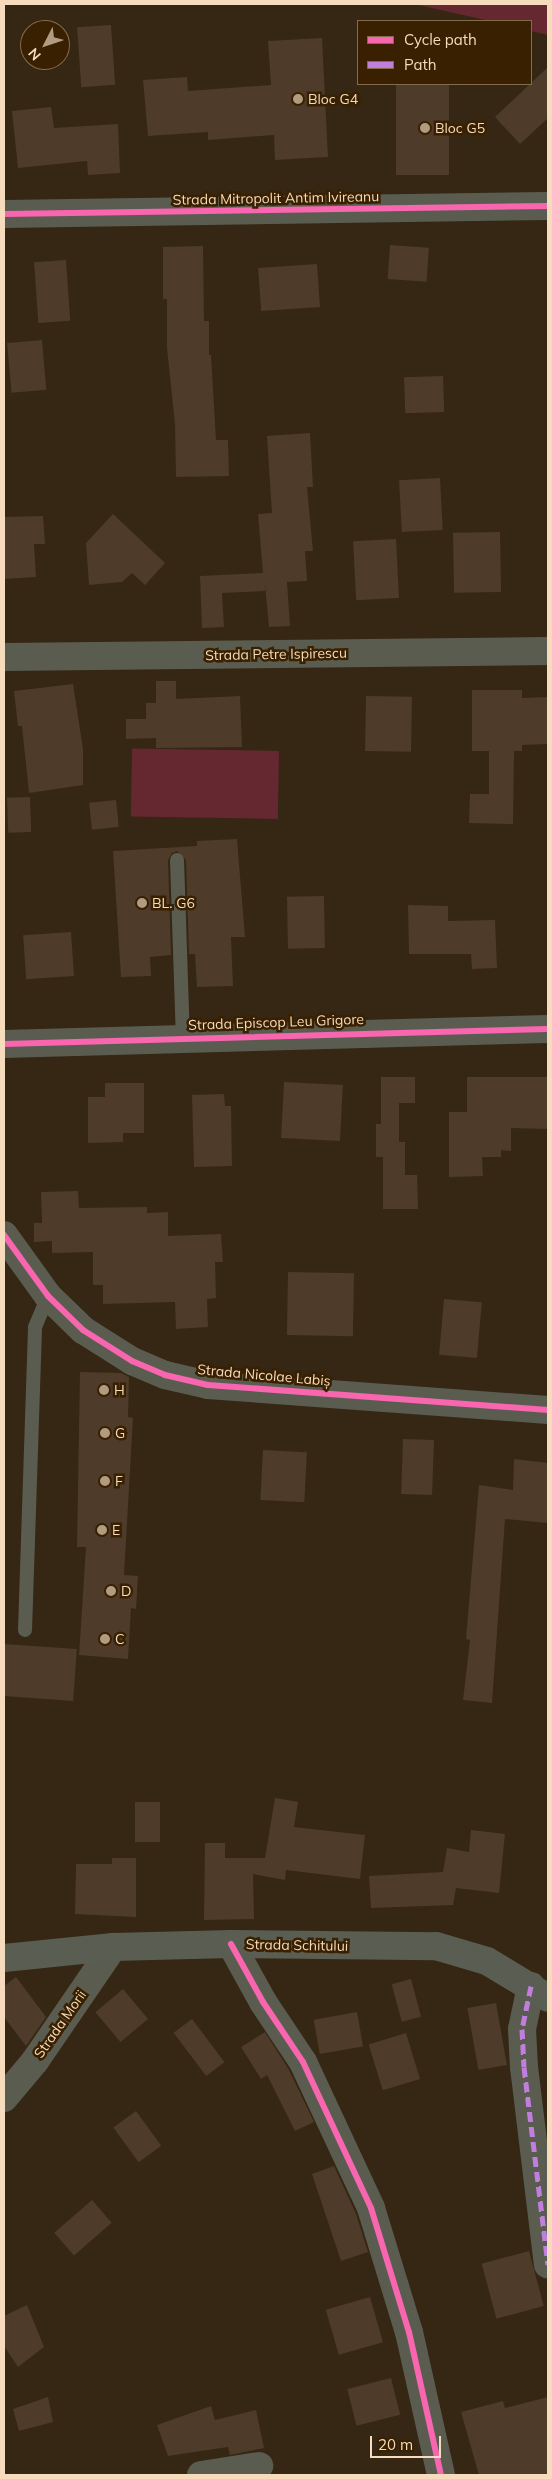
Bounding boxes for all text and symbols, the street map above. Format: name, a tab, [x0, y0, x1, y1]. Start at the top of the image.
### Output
north arrow	[20, 20, 70, 70]
legend	[357, 20, 532, 85]
text: Cycle path	[404, 30, 477, 49]
text: N	[24, 44, 45, 64]
text: Path	[404, 55, 436, 74]
place label: Bloc G4	[308, 91, 358, 107]
marker: Bloc G4	[292, 93, 304, 105]
place label: Bloc G5	[435, 120, 485, 136]
marker: Bloc G5	[419, 122, 431, 134]
street label: Strada Mitropolit Antim Ivireanu	[173, 188, 379, 208]
street label: Strada Petre Ispirescu	[205, 644, 347, 664]
place label: BL. G6	[152, 895, 195, 911]
marker: BL. G6	[136, 897, 148, 909]
street label: Strada Episcop Leu Grigore	[188, 1011, 364, 1033]
street label: Strada Nicolae Labiș	[197, 1361, 331, 1389]
place label: H	[114, 1382, 125, 1398]
marker: H	[98, 1384, 110, 1396]
place label: G	[115, 1425, 125, 1441]
marker: G	[99, 1427, 111, 1439]
place label: F	[115, 1473, 123, 1489]
marker: F	[99, 1475, 111, 1487]
place label: E	[112, 1522, 120, 1538]
marker: E	[96, 1524, 108, 1536]
place label: D	[121, 1583, 131, 1599]
marker: D	[105, 1585, 117, 1597]
place label: C	[115, 1631, 125, 1647]
marker: C	[99, 1633, 111, 1645]
street label: Strada Schitului	[246, 1936, 348, 1954]
street label: Strada Morii	[30, 1987, 90, 2061]
scale bar	[372, 2426, 443, 2458]
text: 20 m	[378, 2435, 413, 2454]

